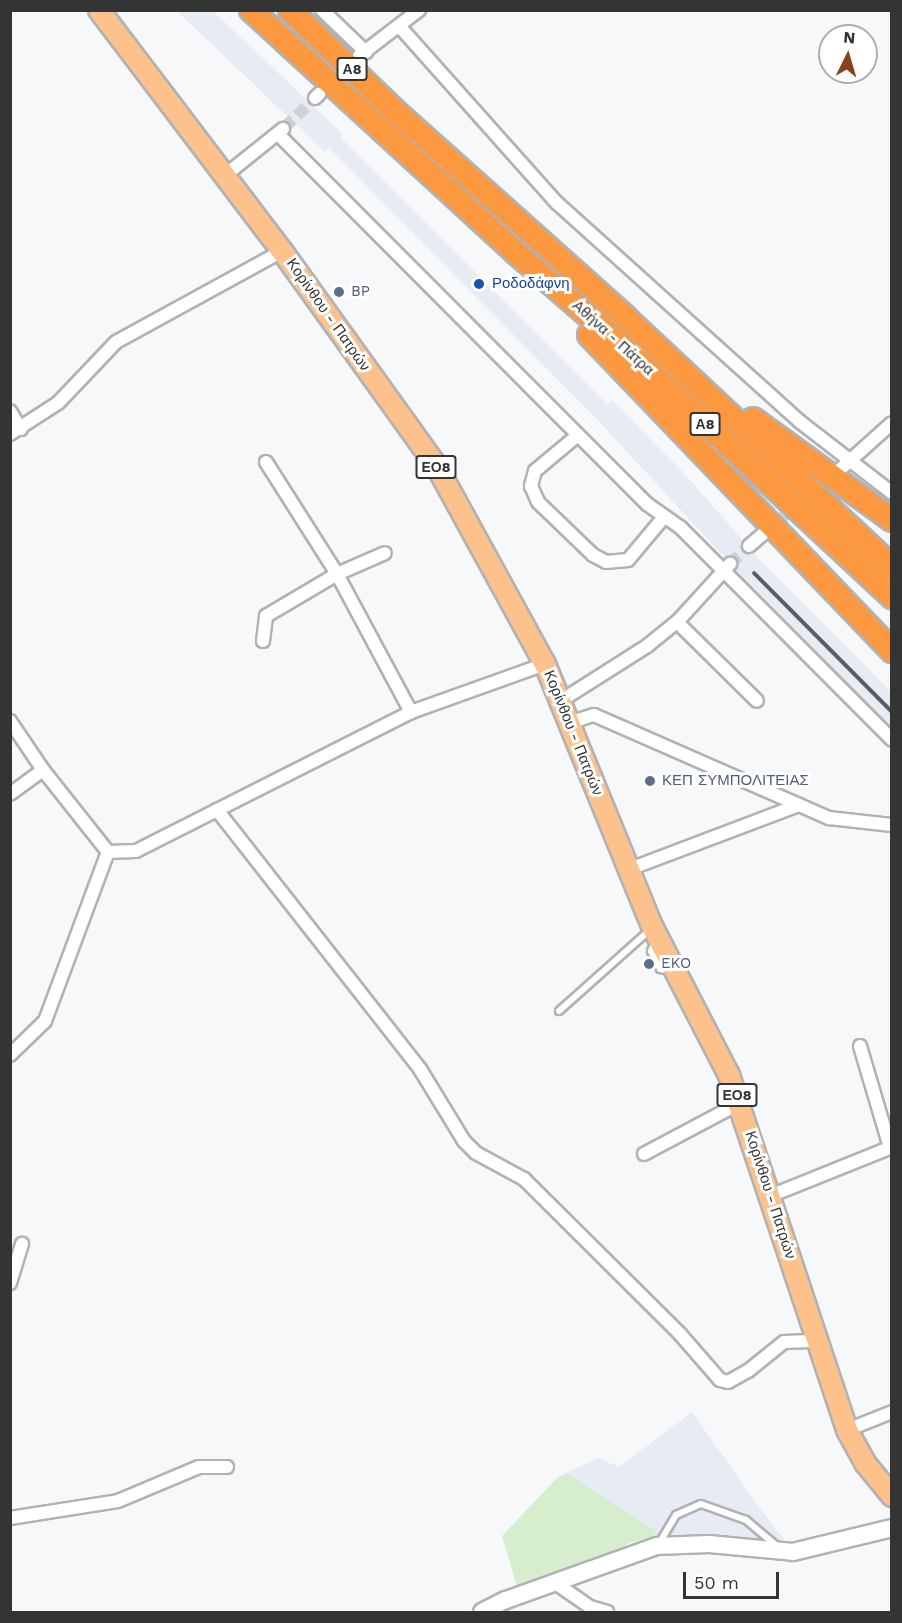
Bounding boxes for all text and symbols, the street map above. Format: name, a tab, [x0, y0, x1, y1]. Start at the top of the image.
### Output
north arrow	[818, 24, 878, 84]
text: N	[843, 28, 856, 48]
road number: Α8	[336, 58, 368, 80]
street label: Κορίνθου - Πατρών	[282, 255, 374, 375]
marker: Ροδοδάφνη	[470, 275, 488, 293]
place label: Ροδοδάφνη	[492, 275, 570, 293]
place label: BP	[351, 283, 370, 301]
marker: BP	[332, 285, 346, 299]
street label: Αθήνα - Πάτρα	[569, 297, 657, 379]
road number: Α8	[688, 413, 722, 435]
road number: ΕΟ8	[415, 456, 457, 478]
street label: Κορίνθου - Πατρών	[540, 668, 606, 798]
place label: ΚΕΠ ΣΥΜΠΟΛΙΤΕΙΑΣ	[662, 772, 809, 790]
marker: ΚΕΠ ΣΥΜΠΟΛΙΤΕΙΑΣ	[643, 774, 657, 788]
place label: EKO	[661, 955, 691, 973]
marker: EKO	[642, 957, 656, 971]
road number: ΕΟ8	[716, 1084, 758, 1106]
street label: Κορίνθου - Πατρών	[741, 1129, 799, 1261]
scale bar	[686, 1560, 782, 1598]
text: 50 m	[694, 1572, 739, 1593]

